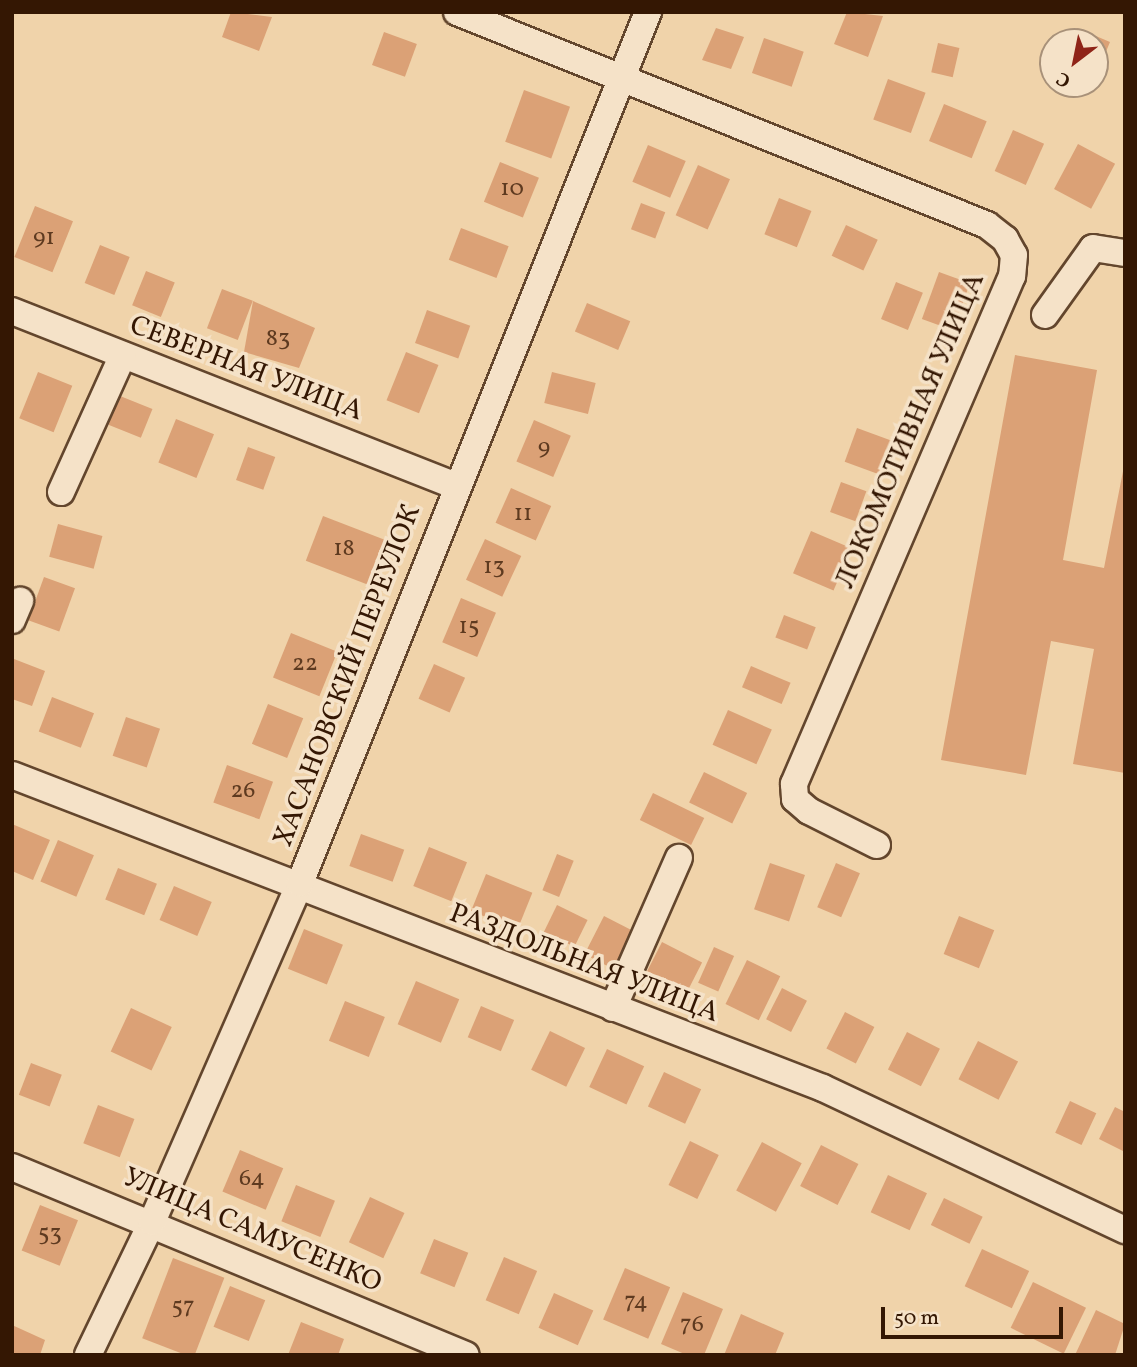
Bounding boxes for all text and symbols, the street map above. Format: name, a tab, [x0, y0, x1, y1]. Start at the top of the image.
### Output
north arrow	[1039, 28, 1109, 98]
text: С	[1052, 65, 1076, 93]
house number: 10	[500, 176, 524, 204]
house number: 91	[33, 225, 55, 253]
street label: ЛОКОМОТИВНАЯ УЛИЦА	[829, 268, 993, 594]
street label: СЕВЕРНАЯ УЛИЦА	[125, 309, 367, 429]
house number: 83	[266, 326, 290, 354]
house number: 9	[538, 435, 550, 463]
street label: ХАСАНОВСКИЙ ПЕРЕУЛОК	[267, 500, 429, 852]
house number: 11	[514, 501, 532, 529]
house number: 18	[333, 536, 355, 564]
house number: 13	[483, 554, 505, 582]
house number: 15	[459, 614, 479, 642]
house number: 22	[292, 651, 318, 679]
house number: 26	[230, 778, 256, 806]
street label: РАЗДОЛЬНАЯ УЛИЦА	[445, 897, 723, 1031]
street label: УЛИЦА САМУСЕНКО	[118, 1161, 386, 1301]
house number: 64	[239, 1166, 265, 1194]
house number: 53	[38, 1221, 62, 1249]
house number: 74	[624, 1289, 648, 1317]
house number: 57	[171, 1294, 195, 1322]
scale bar	[885, 1294, 1067, 1338]
text: 50 m	[894, 1304, 939, 1333]
house number: 76	[680, 1312, 704, 1340]

